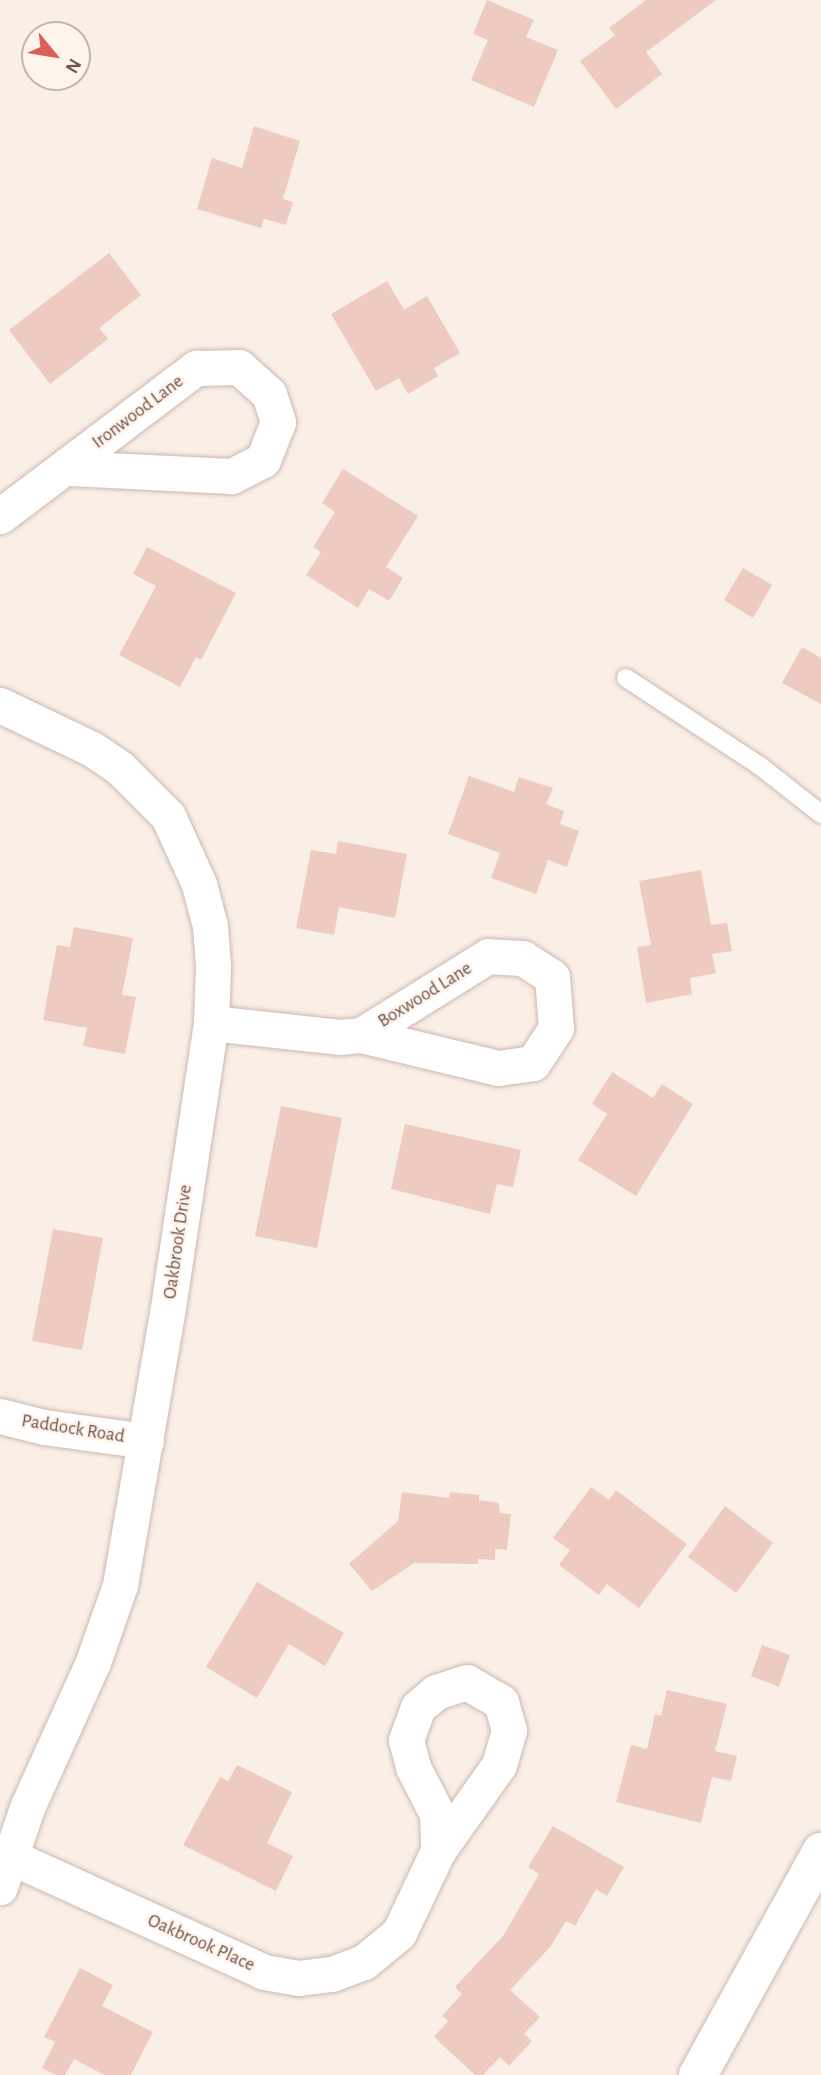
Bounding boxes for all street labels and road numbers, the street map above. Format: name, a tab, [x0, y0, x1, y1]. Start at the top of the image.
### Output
street label: Ironwood Lane	[88, 370, 188, 454]
street label: Boxwood Lane	[374, 957, 476, 1033]
street label: Oakbrook Drive	[159, 1183, 197, 1301]
street label: Paddock Road	[20, 1410, 126, 1448]
street label: Oakbrook Place	[144, 1909, 258, 1977]

